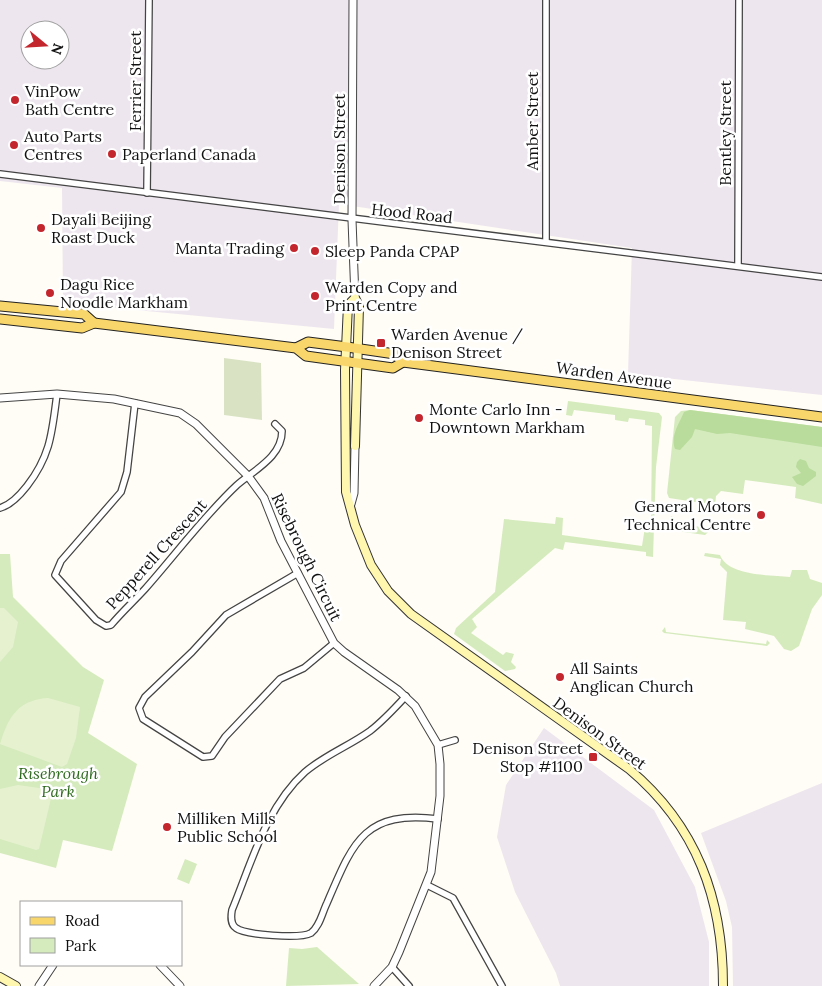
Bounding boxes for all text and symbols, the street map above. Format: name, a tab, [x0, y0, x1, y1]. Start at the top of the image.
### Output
north arrow	[20, 20, 70, 70]
street label: Ferrier Street	[125, 30, 145, 131]
text: N	[47, 41, 68, 57]
street label: Amber Street	[522, 71, 542, 171]
street label: Bentley Street	[715, 80, 735, 186]
place label: VinPow Bath Centre	[24, 81, 115, 119]
street label: Denison Street	[329, 93, 349, 204]
marker: VinPow Bath Centre	[9, 94, 21, 106]
place label: Auto Parts Centres	[23, 126, 102, 164]
marker: Auto Parts Centres	[8, 139, 20, 151]
place label: Paperland Canada	[122, 144, 256, 164]
marker: Paperland Canada	[106, 148, 118, 160]
street label: Hood Road	[370, 199, 454, 227]
place label: Dayali Beijing Roast Duck	[51, 209, 152, 247]
marker: Dayali Beijing Roast Duck	[35, 222, 47, 234]
place label: Manta Trading	[175, 238, 285, 258]
place label: Sleep Panda CPAP	[325, 241, 459, 261]
marker: Manta Trading	[288, 242, 300, 254]
marker: Sleep Panda CPAP	[309, 245, 321, 257]
place label: Dagu Rice Noodle Markham	[60, 274, 188, 312]
place label: Warden Copy and Print Centre	[325, 277, 458, 315]
marker: Dagu Rice Noodle Markham	[44, 287, 56, 299]
marker: Warden Copy and Print Centre	[309, 290, 321, 302]
place label: Warden Avenue / Denison Street	[391, 324, 523, 362]
marker: Warden Avenue / Denison Street	[375, 337, 387, 349]
street label: Warden Avenue	[555, 357, 674, 393]
place label: Monte Carlo Inn - Downtown Markham	[429, 399, 585, 437]
marker: Monte Carlo Inn - Downtown Markham	[413, 412, 425, 424]
street label: Risebrough Circuit	[267, 490, 347, 625]
street label: Pepperell Crescent	[101, 494, 211, 613]
place label: General Motors Technical Centre	[624, 496, 751, 534]
marker: General Motors Technical Centre	[755, 509, 767, 521]
place label: All Saints Anglican Church	[569, 658, 694, 696]
marker: All Saints Anglican Church	[554, 671, 566, 683]
street label: Denison Street	[549, 692, 651, 774]
place label: Denison Street Stop #1100	[472, 738, 584, 776]
marker: Denison Street Stop #1100	[587, 751, 599, 763]
park label: Risebrough Park	[18, 763, 98, 801]
place label: Milliken Mills Public School	[177, 808, 277, 846]
marker: Milliken Mills Public School	[161, 821, 173, 833]
legend	[20, 901, 182, 966]
text: Road	[65, 911, 100, 930]
text: Park	[65, 936, 96, 955]

